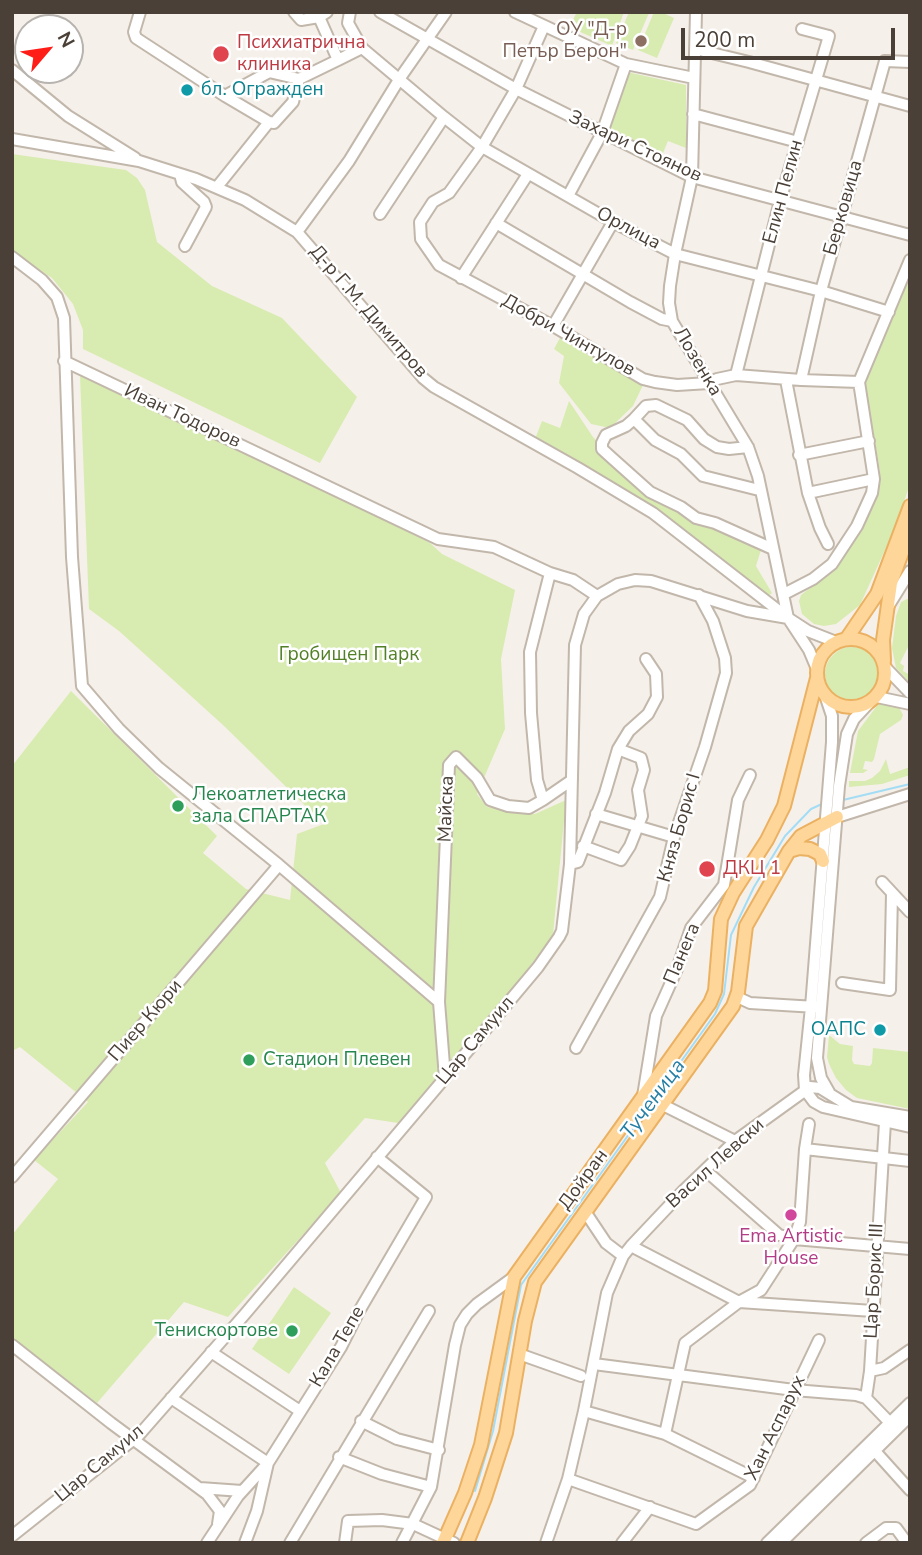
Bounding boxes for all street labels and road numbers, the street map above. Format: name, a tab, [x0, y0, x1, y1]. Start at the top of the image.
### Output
street label: Захари Стоянов	[565, 106, 705, 188]
street label: Елин Пелин	[759, 137, 809, 247]
street label: Берковица	[820, 158, 868, 258]
street label: Орлица	[592, 203, 664, 255]
street label: Д-р Г.М. Димитров	[304, 241, 432, 383]
street label: Добри Чинтулов	[498, 290, 638, 382]
street label: Лозенка	[668, 324, 726, 400]
street label: Иван Тодоров	[120, 380, 244, 454]
street label: Княз Борис I	[654, 771, 706, 885]
street label: Майска	[434, 775, 460, 843]
street label: Панега	[660, 920, 706, 988]
street label: Пиер Кюри	[104, 975, 188, 1067]
street label: Цар Самуил	[432, 992, 520, 1090]
street label: Васил Левски	[662, 1114, 770, 1214]
street label: Дойран	[554, 1145, 614, 1215]
street label: Цар Борис III	[861, 1223, 889, 1339]
street label: Кала Тепе	[306, 1302, 370, 1392]
street label: Хан Аспарух	[741, 1372, 811, 1484]
street label: Цар Самуил	[51, 1420, 149, 1508]

